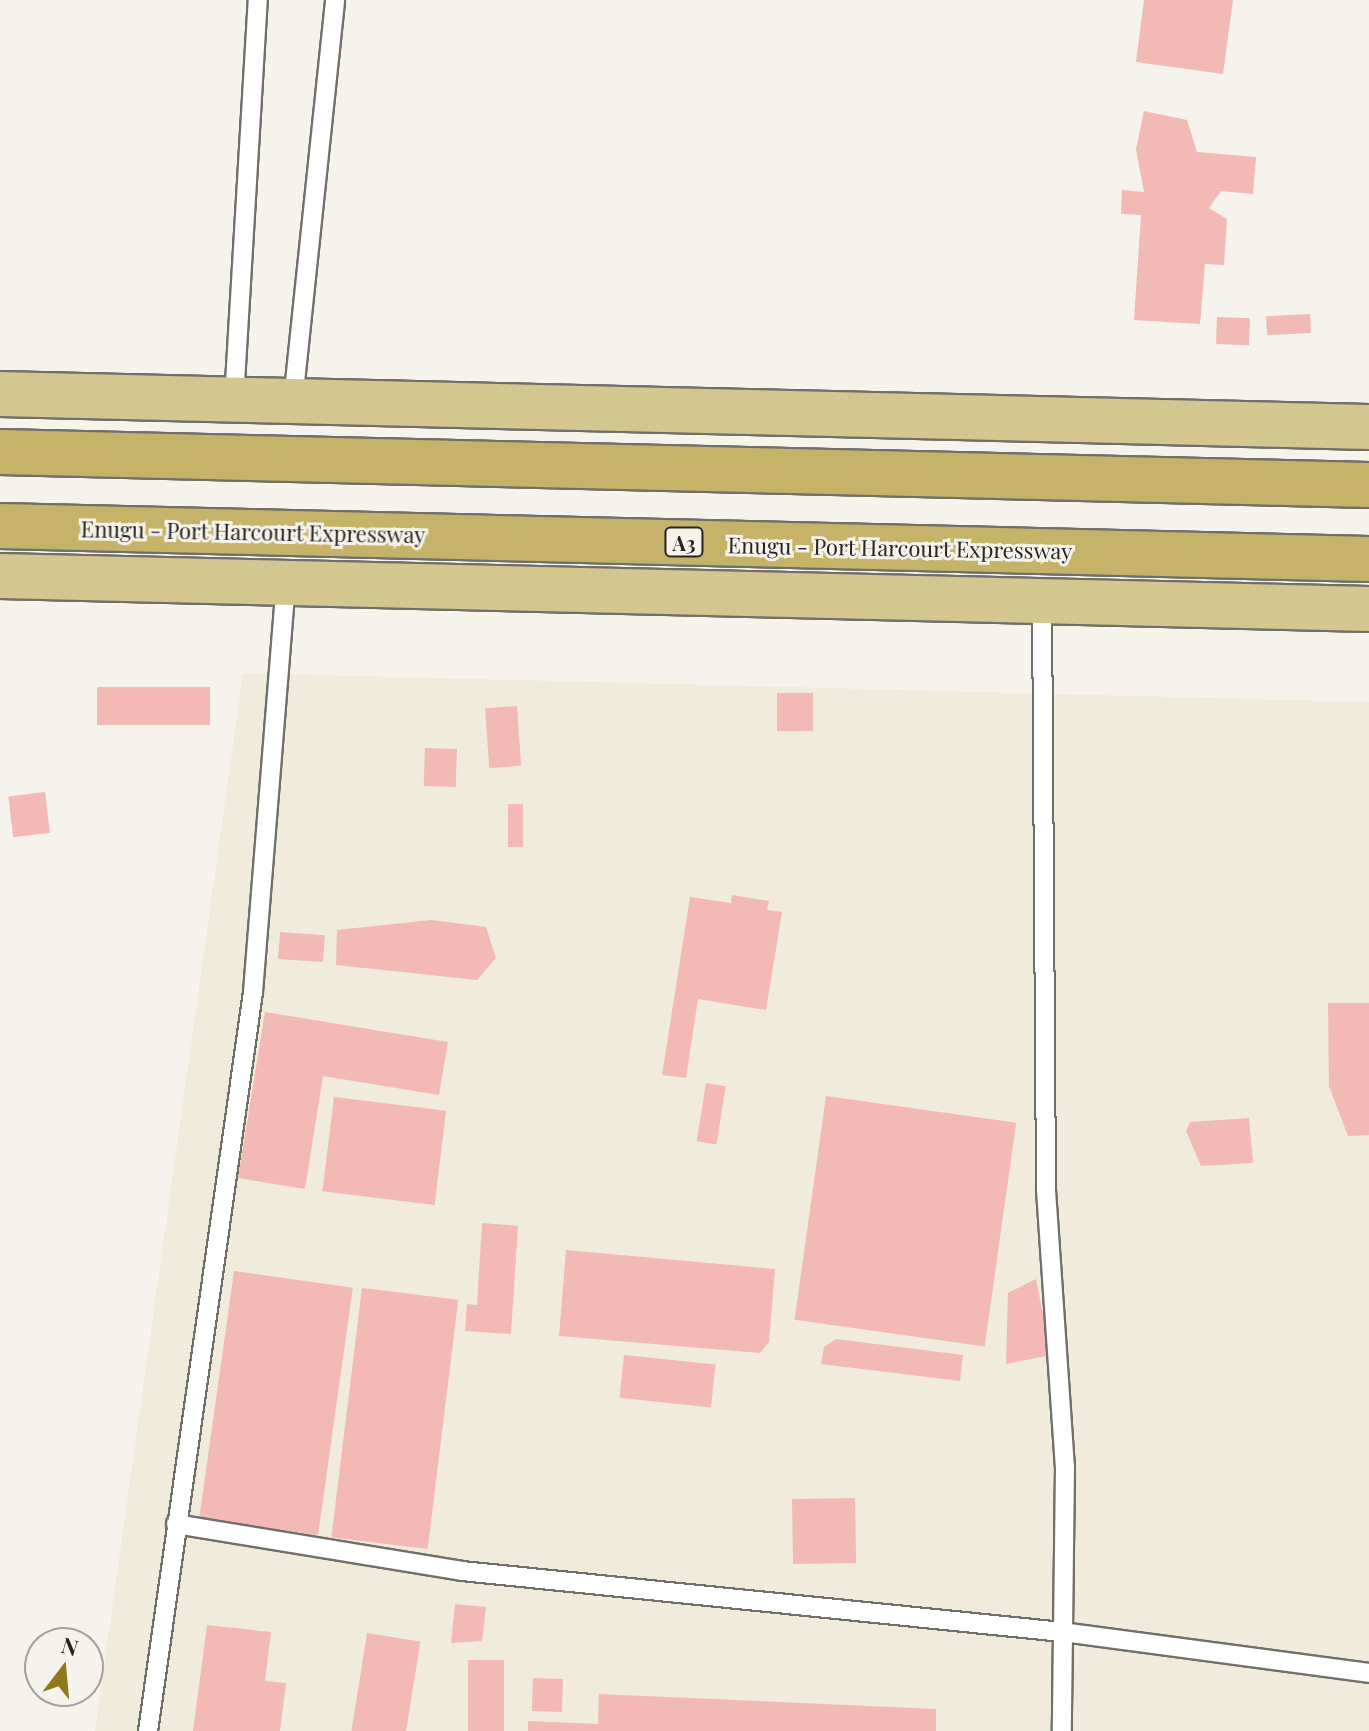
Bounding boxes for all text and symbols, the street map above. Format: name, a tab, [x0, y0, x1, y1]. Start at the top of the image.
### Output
street label: Enugu - Port Harcourt Expressway	[80, 516, 426, 548]
road number: A3	[664, 526, 704, 558]
street label: Enugu - Port Harcourt Expressway	[727, 532, 1073, 564]
north arrow	[24, 1627, 104, 1707]
text: N	[58, 1629, 82, 1662]

